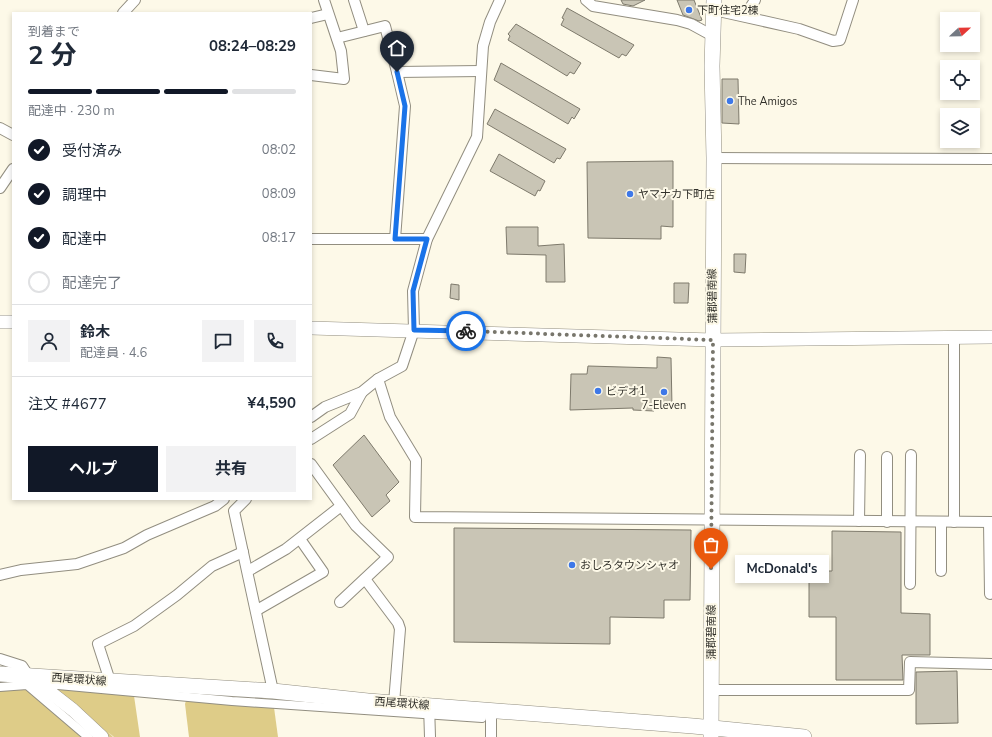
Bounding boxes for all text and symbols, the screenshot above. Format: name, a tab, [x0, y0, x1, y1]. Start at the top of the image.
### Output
place label: 下町住宅2棟	[697, 3, 759, 18]
marker: 下町住宅2棟	[684, 5, 694, 15]
north arrow	[940, 12, 980, 52]
map controls	[940, 12, 980, 148]
text: 到着まで	[28, 23, 80, 41]
pin	[380, 31, 414, 72]
text: 08:24–08:29	[209, 36, 296, 56]
icon: home	[386, 37, 408, 59]
text: 2 分	[28, 38, 77, 73]
button: locate	[940, 60, 980, 100]
place label: The Amigos	[738, 94, 797, 109]
marker: The Amigos	[725, 96, 735, 106]
text: 配達中 · 230 m	[28, 102, 115, 120]
button: layers	[940, 108, 980, 148]
icon: check	[28, 139, 50, 161]
text: 受付済み	[62, 141, 122, 161]
text: 08:02	[262, 141, 296, 159]
icon: check	[28, 183, 50, 205]
text: 調理中	[62, 185, 107, 205]
text: 08:09	[262, 185, 296, 203]
place label: ヤマナカ下町店	[638, 187, 715, 202]
marker: ヤマナカ下町店	[625, 189, 635, 199]
icon: check	[28, 227, 50, 249]
text: 配達中	[62, 229, 107, 249]
text: 08:17	[262, 229, 296, 247]
street label: 蒲郡碧南線	[705, 268, 720, 324]
text: 配達完了	[62, 273, 122, 293]
courier	[446, 311, 486, 351]
button: person	[28, 320, 70, 362]
button: chat	[202, 320, 244, 362]
button: phone	[254, 320, 296, 362]
icon: bike	[455, 320, 477, 342]
text: 鈴木	[80, 322, 110, 342]
text: 配達員 · 4.6	[80, 344, 147, 362]
place label: ビデオ1	[606, 384, 646, 399]
marker: ビデオ1	[593, 386, 603, 396]
marker: 7-Eleven	[659, 387, 669, 397]
text: ¥4,590	[247, 393, 296, 413]
text: 注文 #4677	[28, 394, 107, 414]
place label: 7-Eleven	[642, 398, 686, 413]
button: ヘルプ	[28, 446, 158, 492]
button: 共有	[166, 446, 296, 492]
pin	[694, 528, 728, 569]
icon: bag	[700, 534, 722, 556]
callout: McDonald's	[735, 555, 829, 583]
place label: おしろタウンシャオ	[580, 558, 679, 573]
marker: おしろタウンシャオ	[567, 560, 577, 570]
text: McDonald's	[747, 560, 817, 578]
street label: 蒲郡碧南線	[704, 605, 719, 660]
street label: 西尾環状線	[51, 670, 107, 689]
street label: 西尾環状線	[374, 694, 430, 713]

